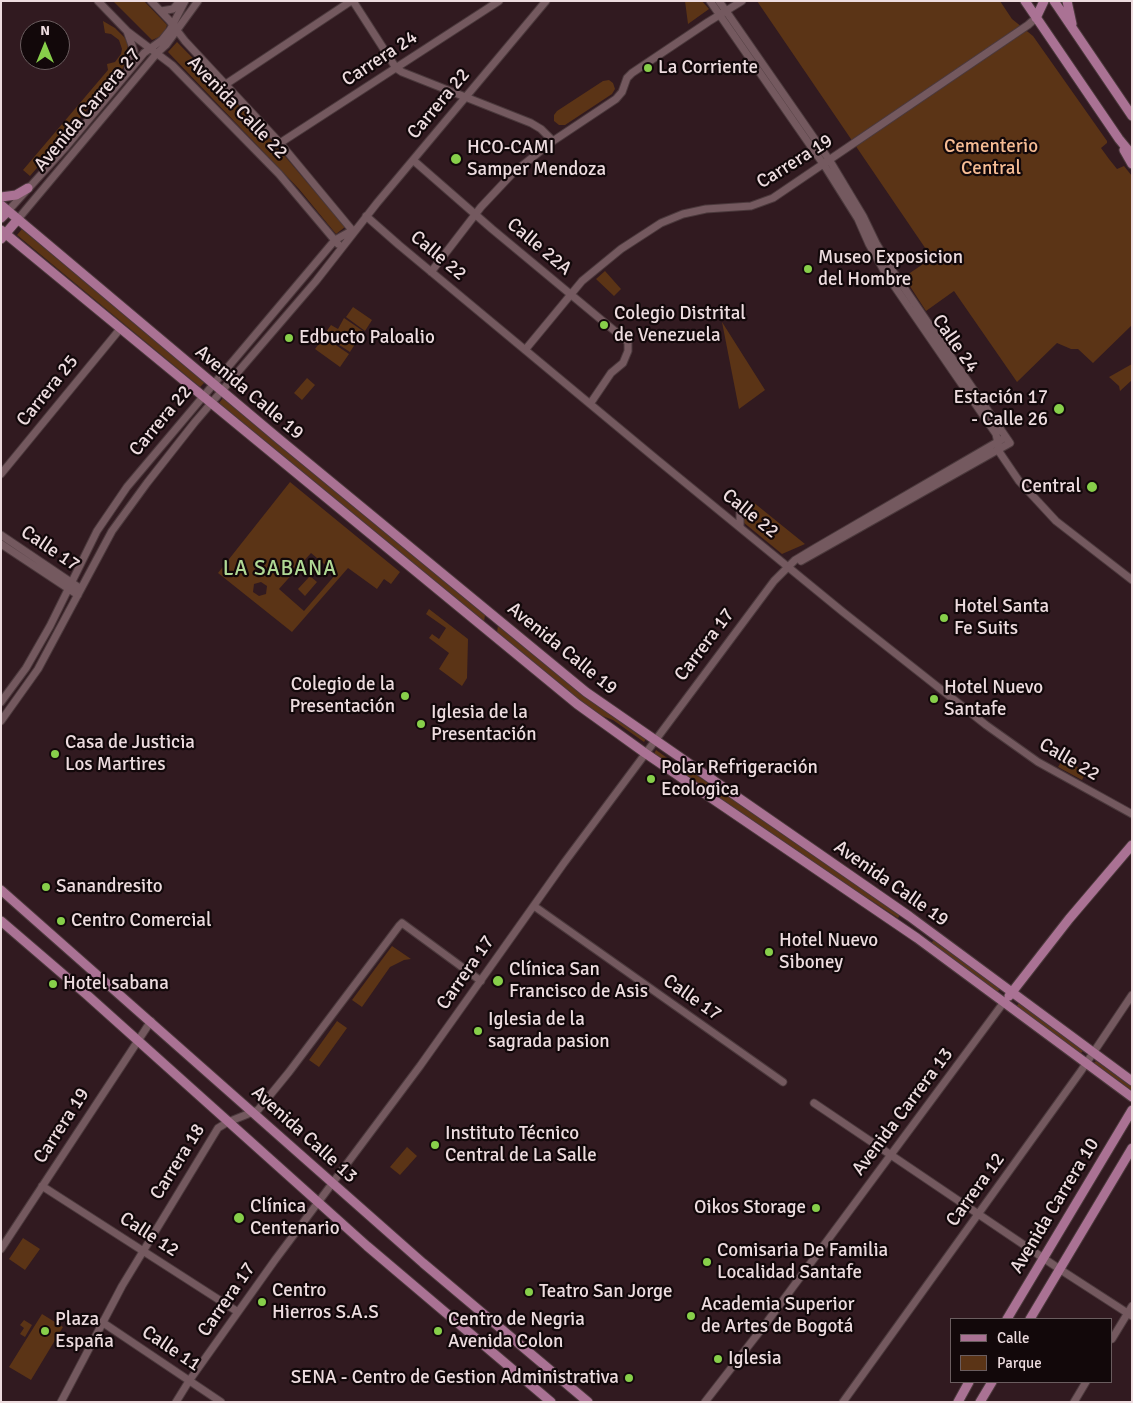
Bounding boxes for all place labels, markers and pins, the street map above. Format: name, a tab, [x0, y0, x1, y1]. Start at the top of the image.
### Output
place label: La Corriente	[658, 57, 758, 79]
marker: La Corriente	[642, 62, 654, 74]
place label: HCO-CAMI Samper Mendoza	[467, 137, 606, 181]
marker: HCO-CAMI Samper Mendoza	[449, 152, 463, 166]
place label: Museo Exposicion del Hombre	[818, 247, 963, 291]
marker: Museo Exposicion del Hombre	[802, 263, 814, 275]
place label: Colegio Distrital de Venezuela	[614, 303, 746, 347]
marker: Colegio Distrital de Venezuela	[598, 319, 610, 331]
place label: Edbucto Paloalio	[299, 327, 435, 349]
marker: Edbucto Paloalio	[283, 332, 295, 344]
place label: Estación 17 - Calle 26	[953, 387, 1048, 431]
marker: Estación 17 - Calle 26	[1052, 402, 1066, 416]
place label: Central	[1021, 476, 1081, 498]
marker: Central	[1085, 480, 1099, 494]
place label: Hotel Santa Fe Suits	[954, 596, 1049, 640]
marker: Hotel Santa Fe Suits	[938, 612, 950, 624]
place label: Colegio de la Presentación	[289, 674, 395, 718]
place label: Hotel Nuevo Santafe	[944, 677, 1043, 721]
marker: Colegio de la Presentación	[399, 690, 411, 702]
marker: Hotel Nuevo Santafe	[928, 693, 940, 705]
place label: Iglesia de la Presentación	[431, 702, 537, 746]
marker: Iglesia de la Presentación	[415, 718, 427, 730]
place label: Casa de Justicia Los Martires	[65, 732, 195, 776]
marker: Casa de Justicia Los Martires	[49, 748, 61, 760]
place label: Polar Refrigeración Ecologica	[661, 757, 818, 801]
marker: Polar Refrigeración Ecologica	[645, 773, 657, 785]
place label: Sanandresito	[56, 876, 163, 898]
marker: Sanandresito	[40, 881, 52, 893]
place label: Centro Comercial	[71, 910, 212, 932]
marker: Centro Comercial	[55, 915, 67, 927]
place label: Hotel Nuevo Siboney	[779, 930, 878, 974]
marker: Hotel Nuevo Siboney	[763, 946, 775, 958]
place label: Clínica San Francisco de Asis	[509, 959, 648, 1003]
place label: Hotel sabana	[63, 973, 169, 995]
marker: Clínica San Francisco de Asis	[491, 974, 505, 988]
marker: Hotel sabana	[47, 978, 59, 990]
place label: Iglesia de la sagrada pasion	[488, 1009, 610, 1053]
marker: Iglesia de la sagrada pasion	[472, 1025, 484, 1037]
place label: Instituto Técnico Central de La Salle	[445, 1123, 597, 1167]
marker: Instituto Técnico Central de La Salle	[429, 1139, 441, 1151]
place label: Clínica Centenario	[250, 1196, 340, 1240]
place label: Oikos Storage	[694, 1197, 806, 1219]
marker: Oikos Storage	[810, 1202, 822, 1214]
marker: Clínica Centenario	[232, 1211, 246, 1225]
place label: Comisaria De Familia Localidad Santafe	[717, 1240, 888, 1284]
marker: Comisaria De Familia Localidad Santafe	[701, 1256, 713, 1268]
place label: Centro Hierros S.A.S	[272, 1280, 379, 1324]
place label: Teatro San Jorge	[539, 1281, 673, 1303]
marker: Teatro San Jorge	[523, 1286, 535, 1298]
place label: Academia Superior de Artes de Bogotá	[701, 1294, 855, 1338]
marker: Centro Hierros S.A.S	[256, 1296, 268, 1308]
place label: Plaza España	[55, 1309, 114, 1353]
place label: Centro de Negria Avenida Colon	[448, 1309, 585, 1353]
marker: Academia Superior de Artes de Bogotá	[685, 1310, 697, 1322]
marker: Plaza España	[39, 1325, 51, 1337]
marker: Centro de Negria Avenida Colon	[432, 1325, 444, 1337]
place label: Iglesia	[728, 1348, 782, 1370]
marker: Iglesia	[712, 1353, 724, 1365]
place label: SENA - Centro de Gestion Administrativa	[291, 1367, 619, 1389]
marker: SENA - Centro de Gestion Administrativa	[623, 1372, 635, 1384]

